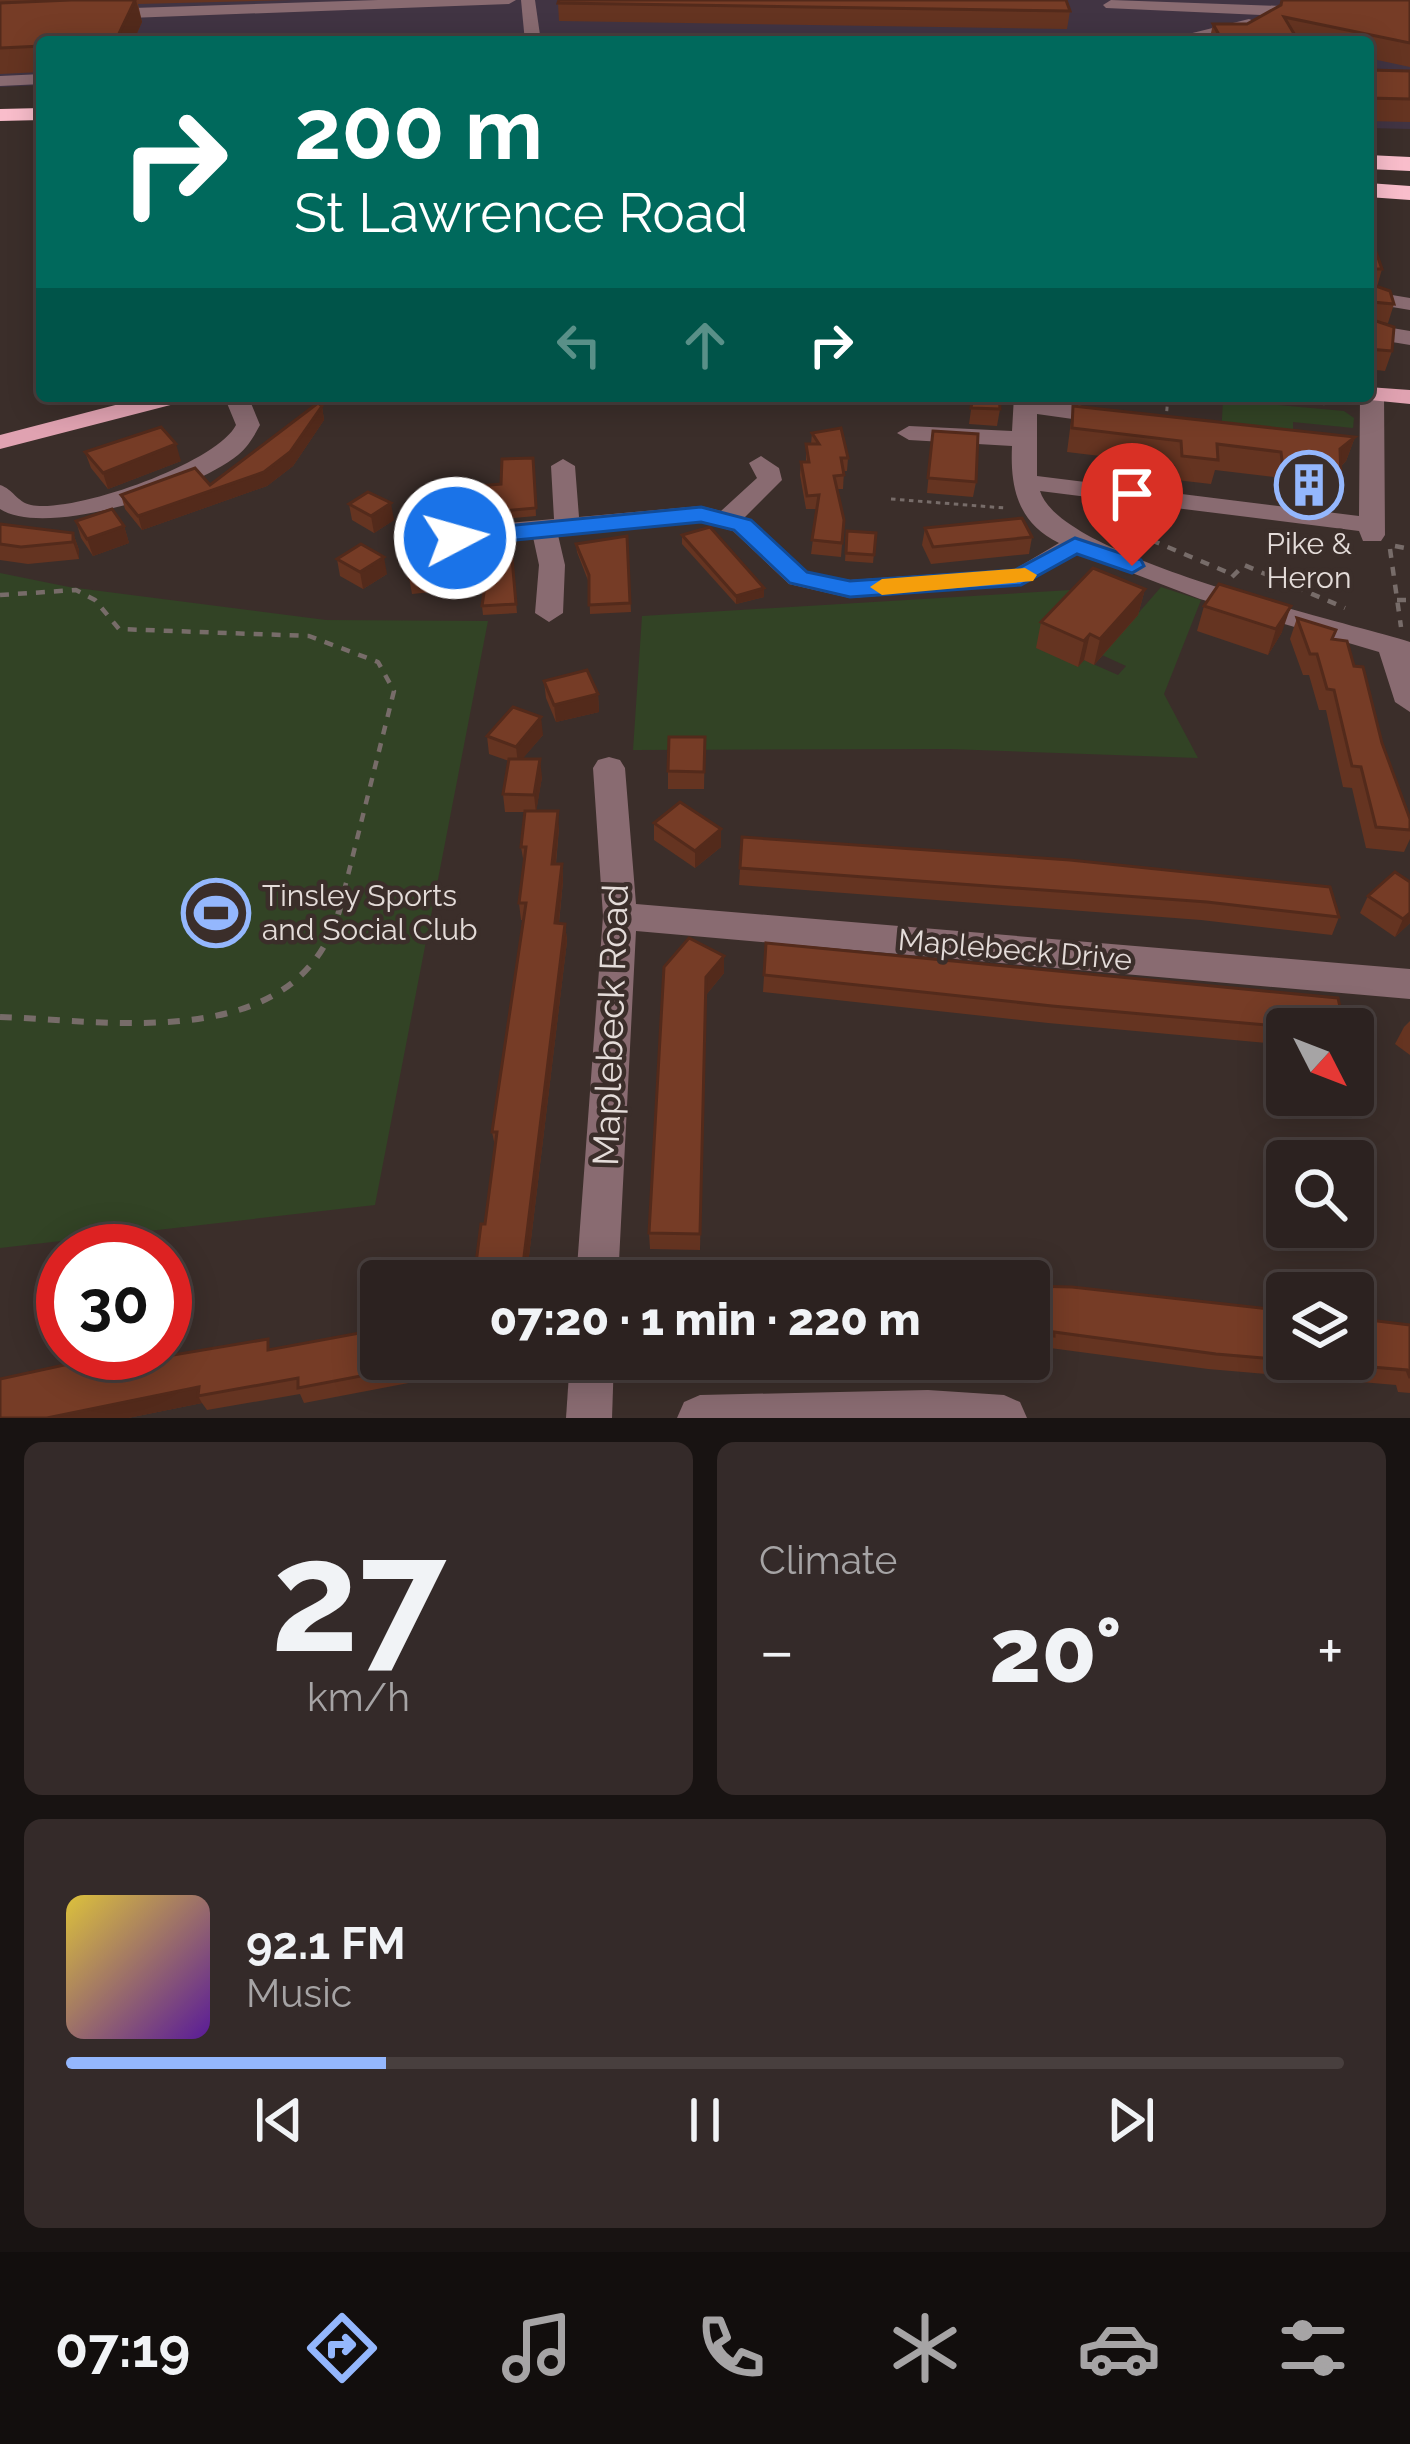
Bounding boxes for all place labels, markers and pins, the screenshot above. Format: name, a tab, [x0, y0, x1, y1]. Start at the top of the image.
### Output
pin	[1081, 443, 1183, 566]
building icon: Pike & Heron	[1274, 450, 1344, 520]
place label: Pike & Heron	[1266, 526, 1352, 595]
sports icon: Tinsley Sports and Social Club	[181, 878, 251, 948]
place label: Tinsley Sports and Social Club	[262, 878, 478, 947]

